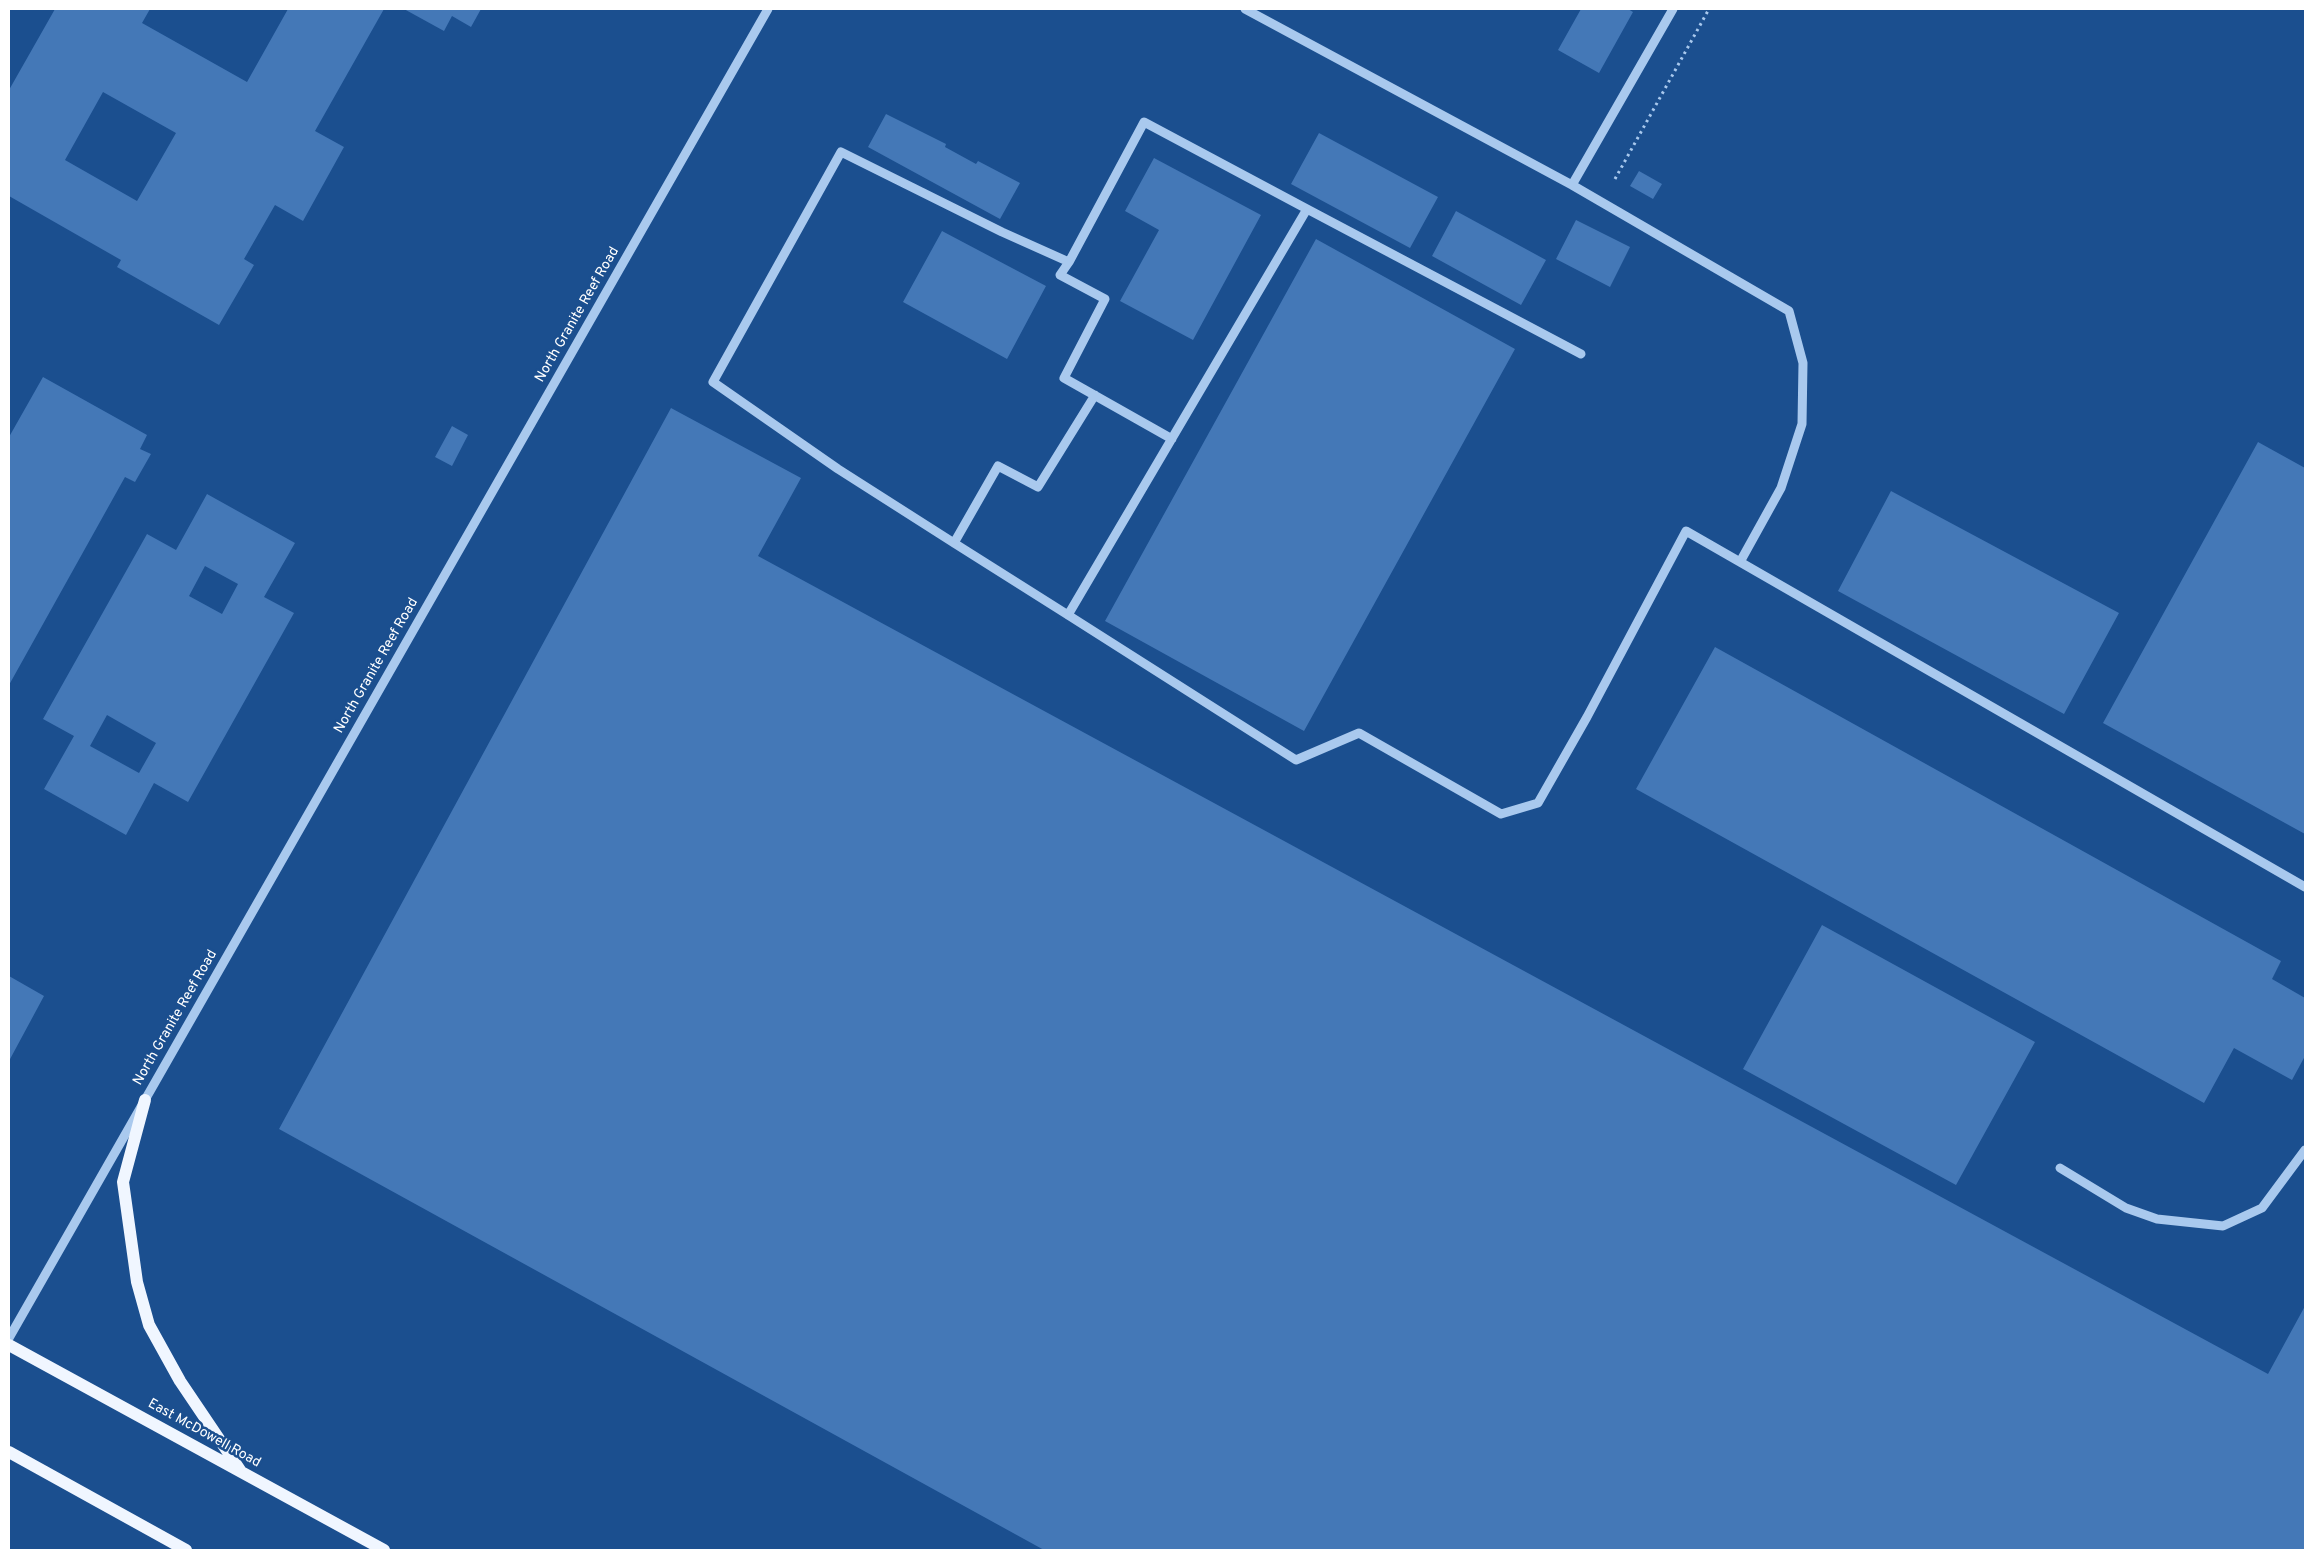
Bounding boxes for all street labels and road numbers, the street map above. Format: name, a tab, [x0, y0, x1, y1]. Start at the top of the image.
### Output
street label: North Granite Reef Road	[532, 244, 624, 386]
street label: North Granite Reef Road	[331, 595, 423, 737]
street label: North Granite Reef Road	[130, 947, 222, 1089]
street label: East McDowell Road	[145, 1396, 263, 1472]

